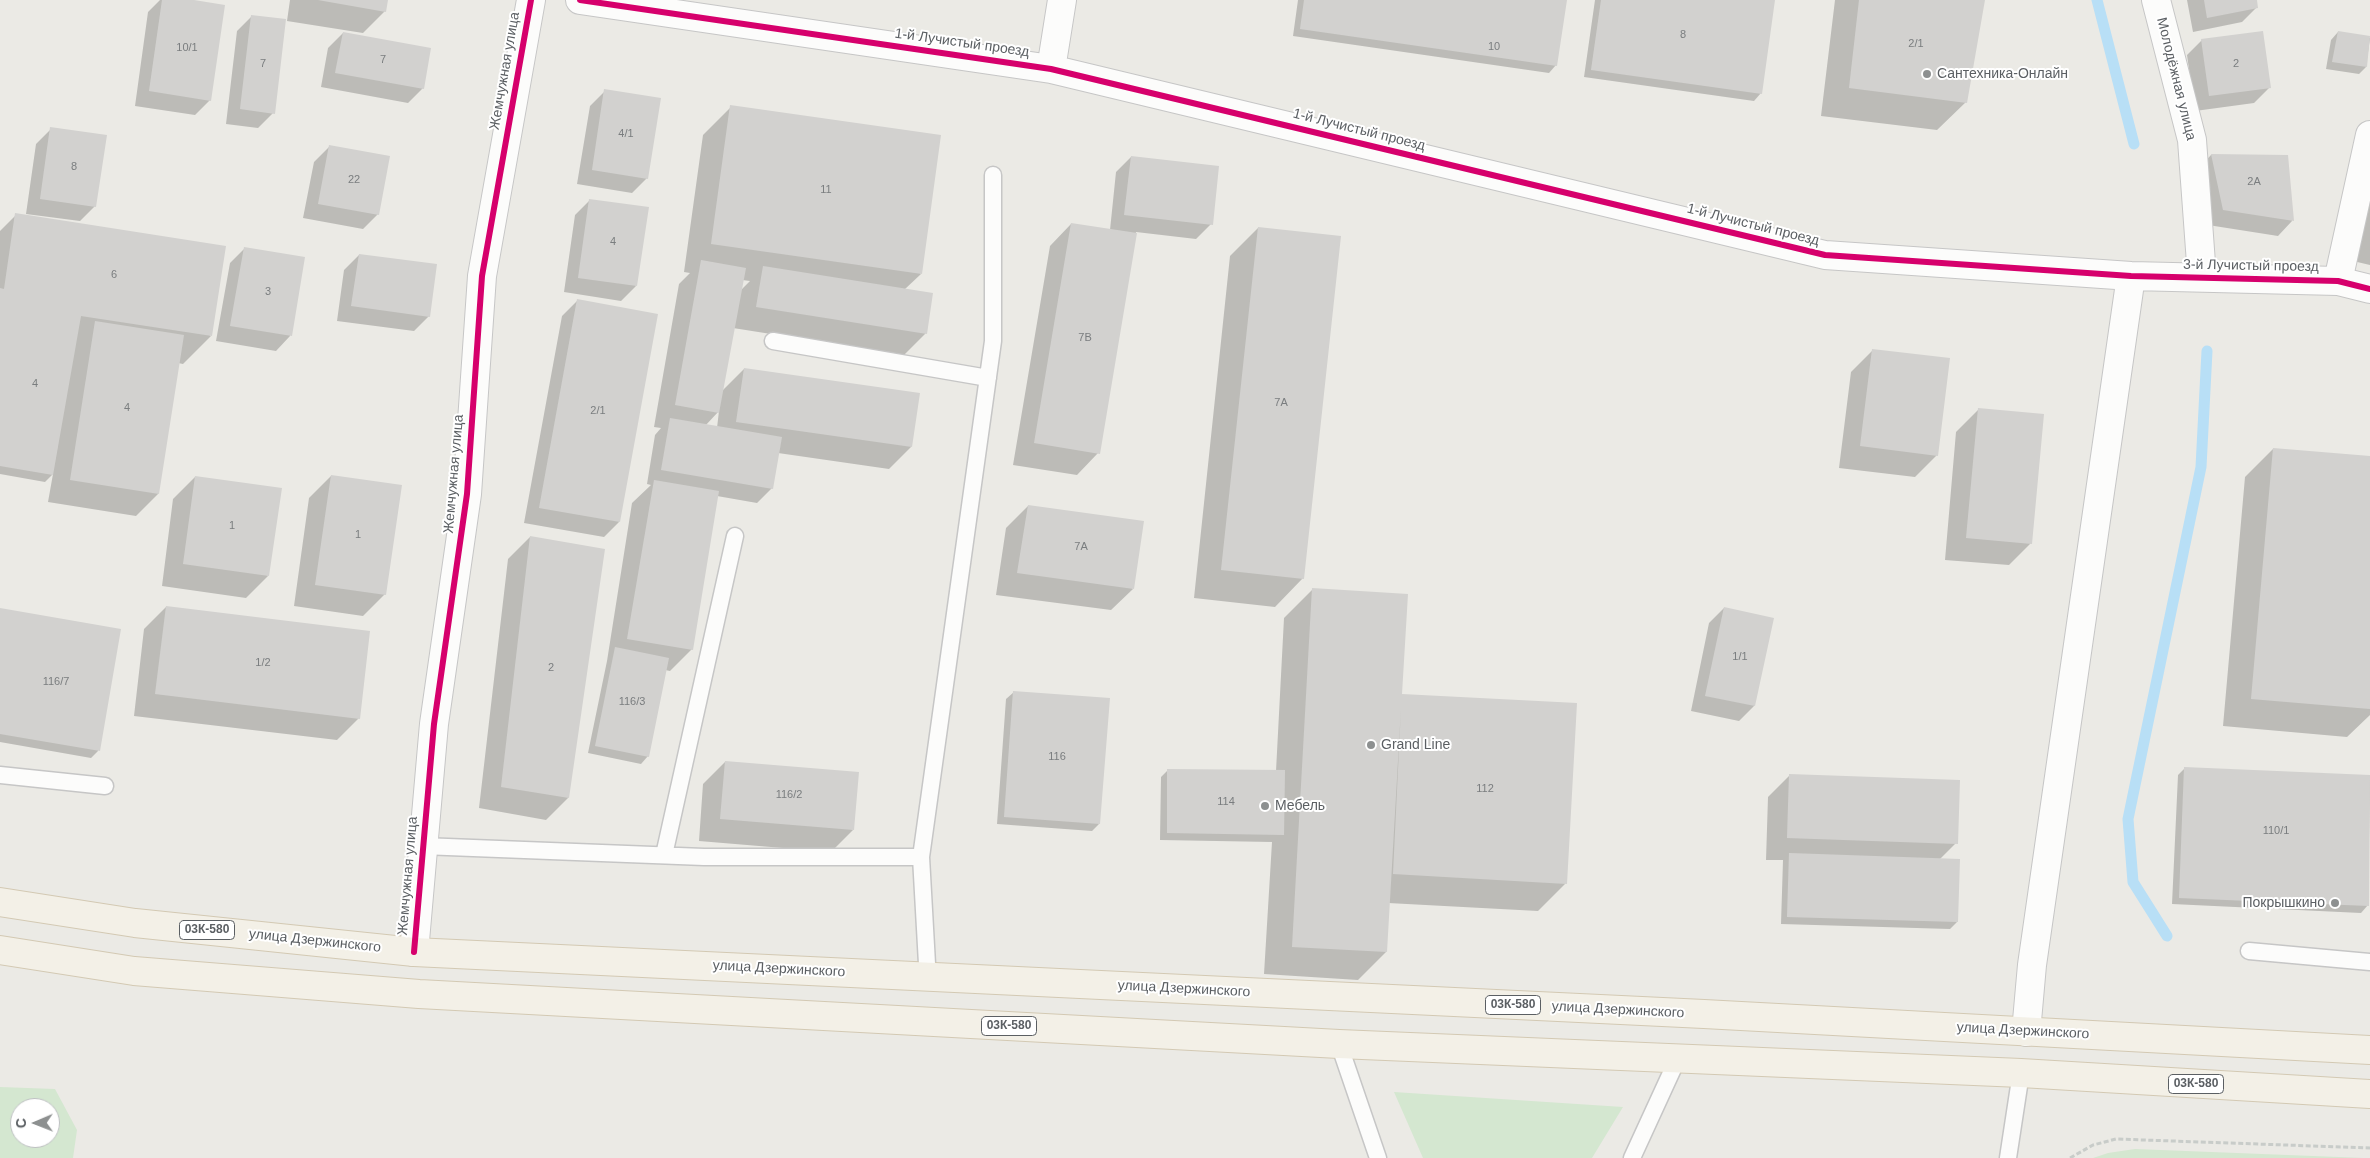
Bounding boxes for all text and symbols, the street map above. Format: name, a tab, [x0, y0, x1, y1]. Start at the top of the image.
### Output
street label: Жемчужная улица	[486, 11, 524, 131]
street label: Молодёжная улица	[2153, 16, 2199, 142]
street label: 1-й Лучистый проезд	[894, 25, 1030, 61]
house number: 8	[1680, 28, 1686, 42]
house number: 2/1	[1908, 37, 1924, 51]
house number: 10	[1488, 40, 1500, 54]
house number: 10/1	[176, 41, 198, 55]
house number: 7	[380, 53, 386, 67]
house number: 7	[260, 57, 266, 71]
house number: 2	[2233, 57, 2239, 71]
place label: Сантехника-Онлайн	[1937, 66, 2068, 82]
marker: Сантехника-Онлайн	[1921, 68, 1933, 80]
street label: 1-й Лучистый проезд	[1291, 105, 1427, 155]
house number: 4/1	[618, 127, 634, 141]
house number: 8	[71, 160, 77, 174]
house number: 22	[348, 173, 360, 187]
house number: 2А	[2247, 175, 2261, 189]
house number: 11	[820, 183, 832, 197]
street label: 1-й Лучистый проезд	[1685, 200, 1821, 250]
house number: 4	[610, 235, 616, 249]
street label: 3-й Лучистый проезд	[2183, 256, 2319, 276]
house number: 6	[111, 268, 117, 282]
house number: 3	[265, 285, 271, 299]
house number: 7В	[1078, 331, 1092, 345]
house number: 4	[32, 377, 38, 391]
house number: 7А	[1274, 396, 1288, 410]
house number: 4	[124, 401, 130, 415]
house number: 2/1	[590, 404, 606, 418]
street label: Жемчужная улица	[440, 414, 468, 534]
house number: 1	[229, 519, 235, 533]
house number: 1	[355, 528, 361, 542]
house number: 7А	[1074, 540, 1088, 554]
house number: 1/1	[1732, 650, 1748, 664]
house number: 1/2	[255, 656, 271, 670]
house number: 2	[548, 661, 554, 675]
house number: 116/7	[43, 675, 69, 689]
house number: 116/3	[619, 695, 645, 709]
place label: Grand Line	[1381, 737, 1450, 753]
marker: Grand Line	[1365, 739, 1377, 751]
house number: 116	[1048, 750, 1066, 764]
house number: 112	[1476, 782, 1494, 796]
house number: 116/2	[776, 788, 802, 802]
house number: 114	[1217, 795, 1235, 809]
place label: Мебель	[1275, 798, 1325, 814]
marker: Мебель	[1259, 800, 1271, 812]
street label: Жемчужная улица	[394, 816, 422, 936]
house number: 110/1	[2263, 824, 2289, 838]
place label: Покрышкино	[2242, 895, 2325, 911]
marker: Покрышкино	[2329, 897, 2341, 909]
road number: 03К-580	[180, 920, 234, 940]
street label: улица Дзержинского	[248, 926, 382, 956]
street label: улица Дзержинского	[712, 957, 846, 981]
street label: улица Дзержинского	[1117, 977, 1251, 1001]
road number: 03К-580	[1486, 996, 1540, 1014]
street label: улица Дзержинского	[1551, 998, 1685, 1022]
road number: 03К-580	[982, 1016, 1036, 1036]
street label: улица Дзержинского	[1956, 1019, 2090, 1043]
road number: 03К-580	[2168, 1074, 2224, 1094]
north arrow	[10, 1098, 60, 1148]
text: С	[13, 1118, 29, 1128]

